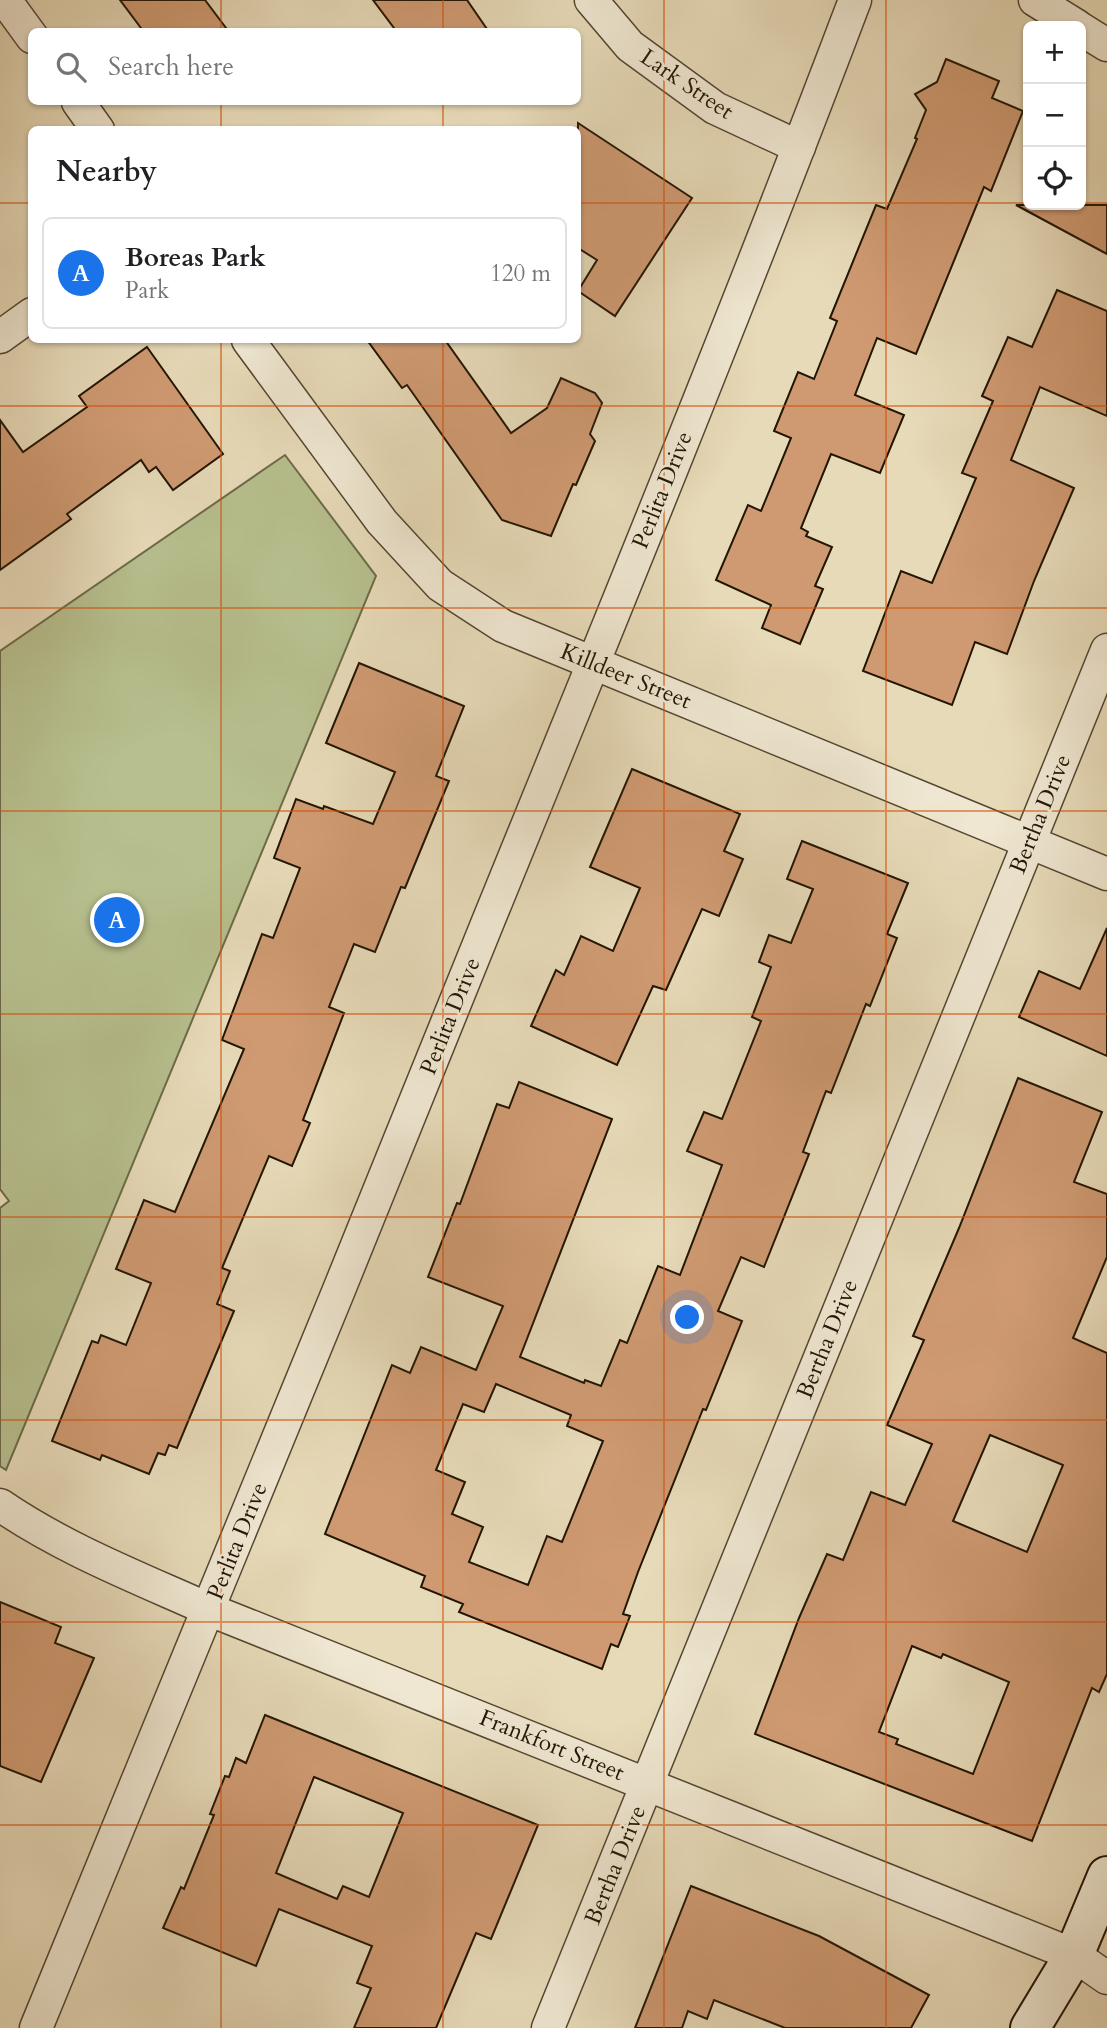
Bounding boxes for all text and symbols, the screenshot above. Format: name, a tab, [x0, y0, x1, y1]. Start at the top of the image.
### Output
map controls	[1023, 21, 1086, 210]
button: +	[1023, 21, 1086, 84]
search box	[28, 28, 581, 105]
street label: Lark Street	[634, 41, 740, 127]
icon: search	[52, 48, 90, 86]
text: Search here	[108, 49, 234, 84]
button: −	[1023, 84, 1086, 147]
button: locate	[1023, 147, 1086, 210]
text: Nearby	[56, 151, 157, 192]
text: Boreas Park	[125, 240, 266, 275]
text: A	[72, 258, 90, 289]
text: 120 m	[490, 258, 551, 289]
text: Park	[125, 275, 169, 306]
street label: Perlita Drive	[624, 427, 700, 553]
street label: Killdeer Street	[556, 636, 696, 716]
street label: Bertha Drive	[1002, 750, 1078, 878]
pin: A	[94, 894, 140, 946]
street label: Perlita Drive	[412, 953, 488, 1079]
street label: Bertha Drive	[789, 1275, 865, 1403]
your location	[670, 1300, 704, 1334]
street label: Perlita Drive	[199, 1478, 275, 1604]
street label: Frankfort Street	[475, 1702, 629, 1788]
street label: Bertha Drive	[577, 1801, 653, 1929]

